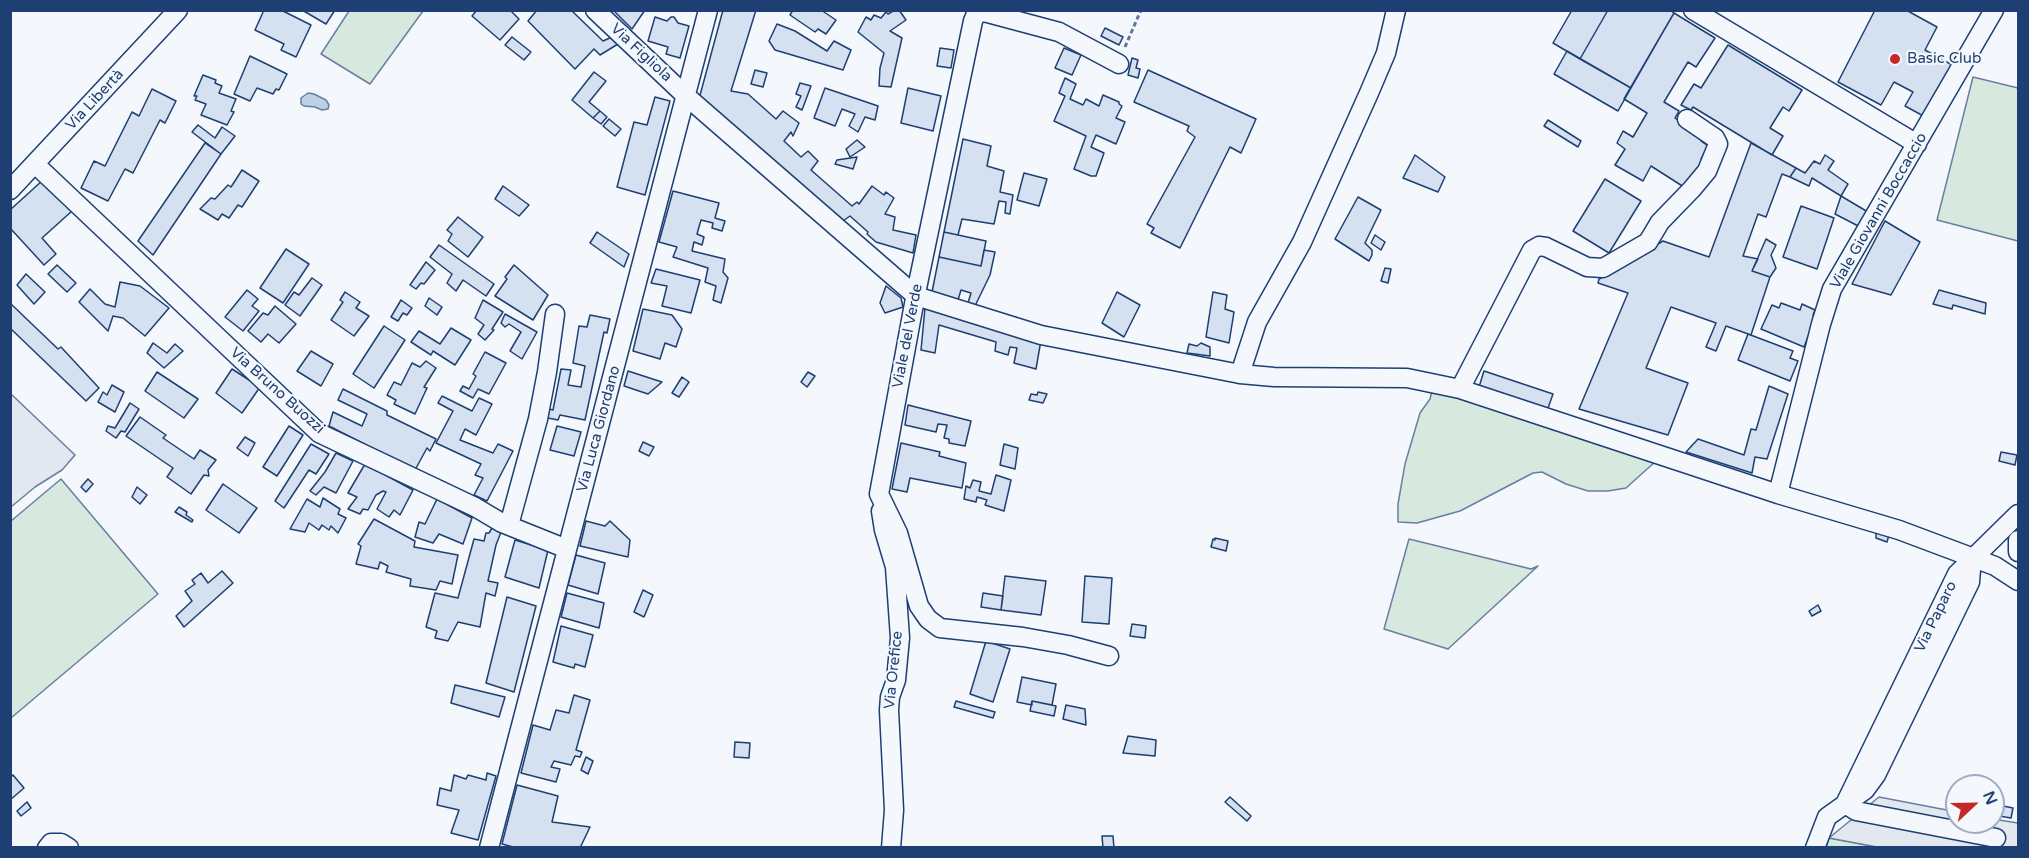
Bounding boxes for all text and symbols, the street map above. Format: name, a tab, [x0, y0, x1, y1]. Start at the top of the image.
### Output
street label: Via Figliola	[607, 20, 675, 86]
place label: Basic Club	[1907, 50, 1981, 68]
marker: Basic Club	[1888, 52, 1902, 66]
street label: Via Libertà	[62, 66, 128, 134]
street label: Viale Giovanni Boccaccio	[1827, 130, 1931, 292]
street label: Viale del Verde	[889, 282, 927, 390]
street label: Via Bruno Buozzi	[226, 344, 328, 438]
street label: Via Luca Giordano	[573, 364, 625, 494]
street label: Via Paparo	[1911, 578, 1961, 656]
street label: Via Orefice	[881, 630, 907, 710]
north arrow	[1945, 774, 2005, 834]
text: N	[1978, 788, 2002, 808]

